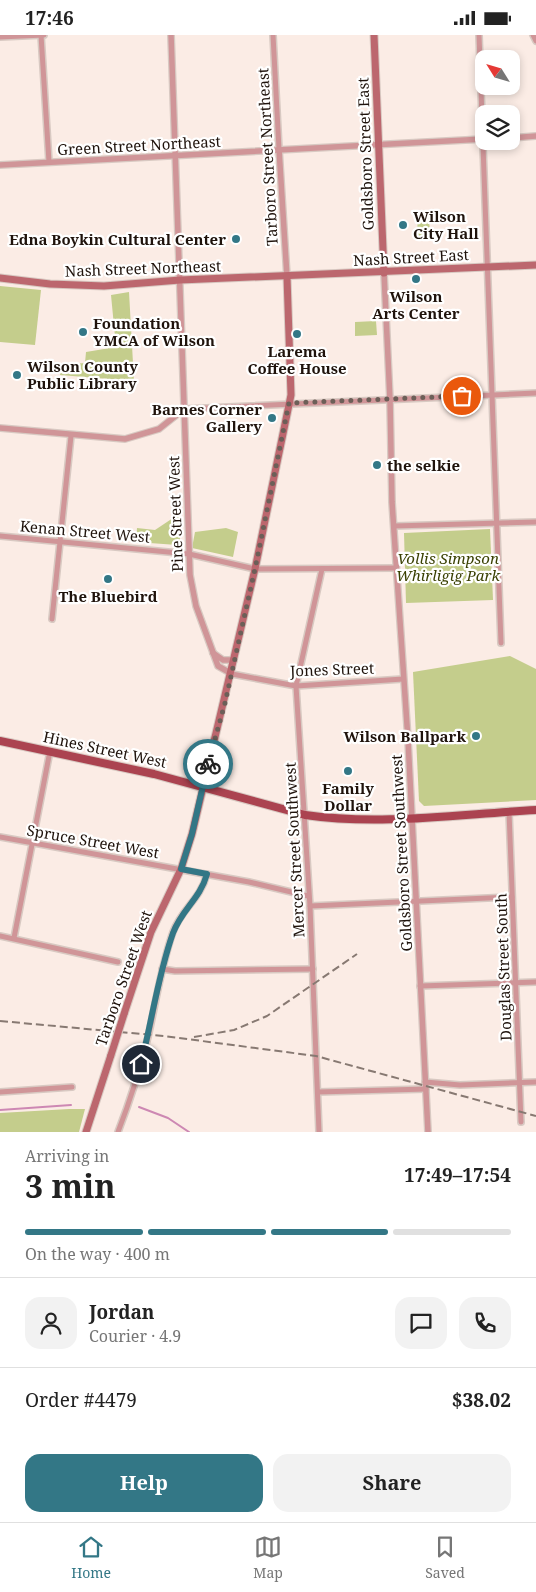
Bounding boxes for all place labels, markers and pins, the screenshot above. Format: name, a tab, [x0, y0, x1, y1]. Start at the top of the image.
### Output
place label: Wilson City Hall	[413, 206, 480, 243]
marker: Wilson City Hall	[397, 219, 409, 231]
place label: Edna Boykin Cultural Center	[9, 229, 226, 249]
marker: Edna Boykin Cultural Center	[230, 233, 242, 245]
marker: Wilson Arts Center	[410, 273, 422, 285]
place label: Wilson Arts Center	[372, 286, 460, 323]
place label: Foundation YMCA of Wilson	[93, 313, 215, 350]
marker: Foundation YMCA of Wilson	[77, 326, 89, 338]
marker: Larema Coffee House	[291, 328, 303, 340]
place label: Larema Coffee House	[247, 341, 347, 378]
place label: Wilson County Public Library	[27, 356, 138, 393]
marker: Wilson County Public Library	[11, 369, 23, 381]
pin	[441, 375, 483, 417]
place label: Barnes Corner Gallery	[152, 399, 262, 436]
marker: Barnes Corner Gallery	[266, 412, 278, 424]
place label: the selkie	[387, 455, 460, 475]
marker: the selkie	[371, 459, 383, 471]
marker: The Bluebird	[102, 573, 114, 585]
place label: The Bluebird	[59, 586, 158, 606]
place label: Wilson Ballpark	[343, 726, 466, 746]
marker: Wilson Ballpark	[470, 730, 482, 742]
marker: Family Dollar	[342, 765, 354, 777]
place label: Family Dollar	[322, 778, 374, 815]
pin	[120, 1043, 162, 1085]

